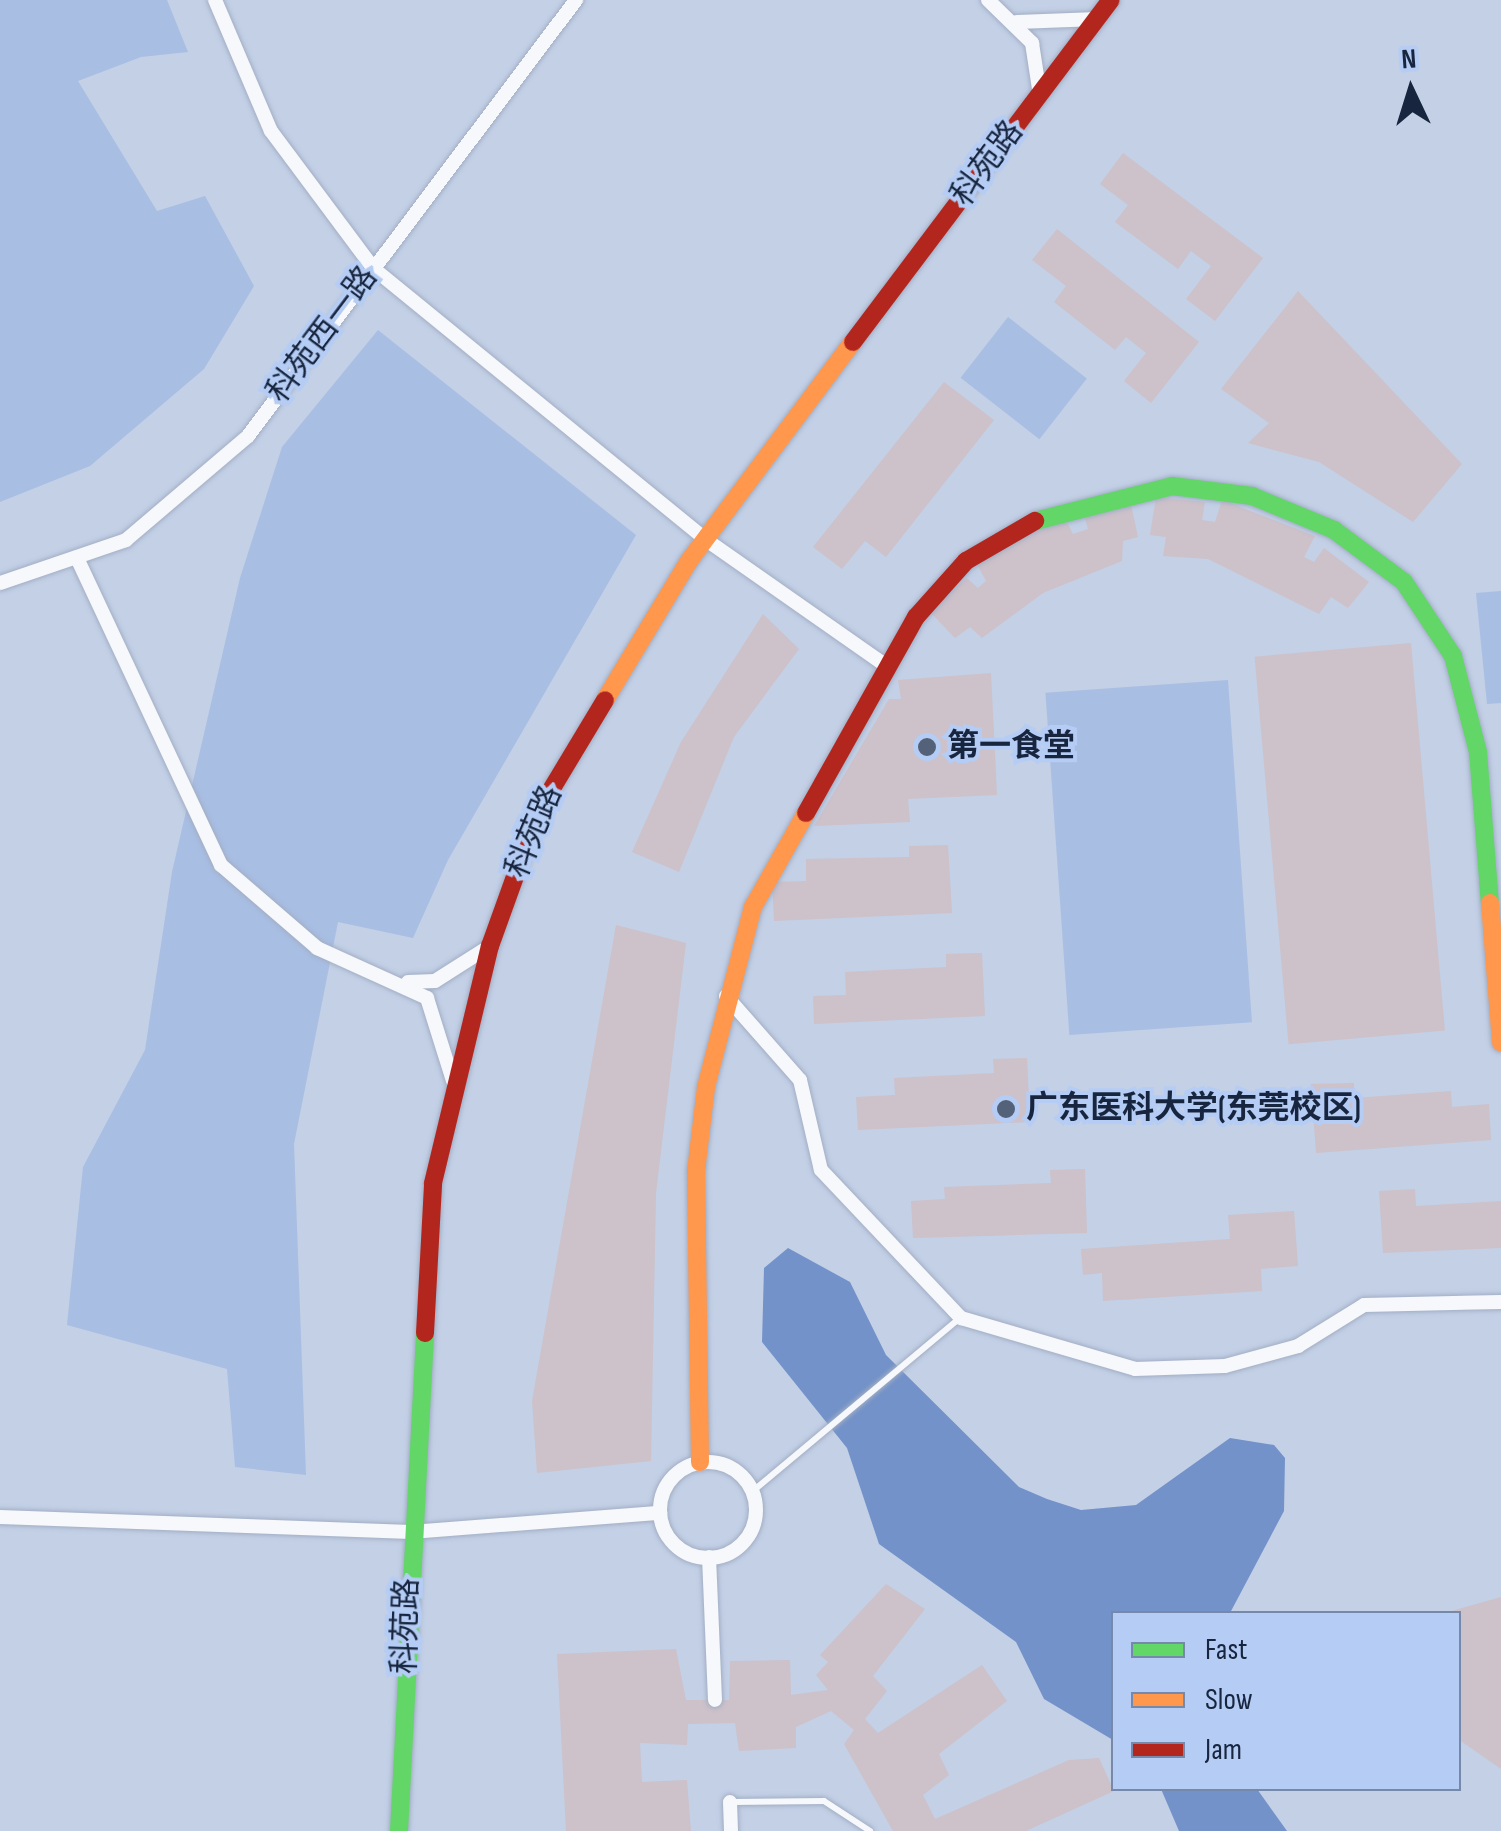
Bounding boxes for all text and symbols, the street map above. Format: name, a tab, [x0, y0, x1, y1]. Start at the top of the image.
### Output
north arrow	[1361, 40, 1461, 140]
text: N	[1400, 43, 1417, 77]
street label: 科苑路	[944, 114, 1032, 214]
street label: 科苑西一路	[260, 260, 386, 410]
place label: 第一食堂	[947, 728, 1075, 766]
marker: 第一食堂	[916, 736, 938, 758]
street label: 科苑路	[499, 780, 571, 884]
place label: 广东医科大学(东莞校区)	[1026, 1090, 1361, 1128]
marker: 广东医科大学(东莞校区)	[995, 1098, 1017, 1120]
street label: 科苑路	[386, 1577, 428, 1675]
legend	[1111, 1611, 1461, 1791]
text: Fast	[1205, 1632, 1247, 1668]
text: Slow	[1205, 1682, 1253, 1718]
text: Jam	[1205, 1732, 1242, 1768]

